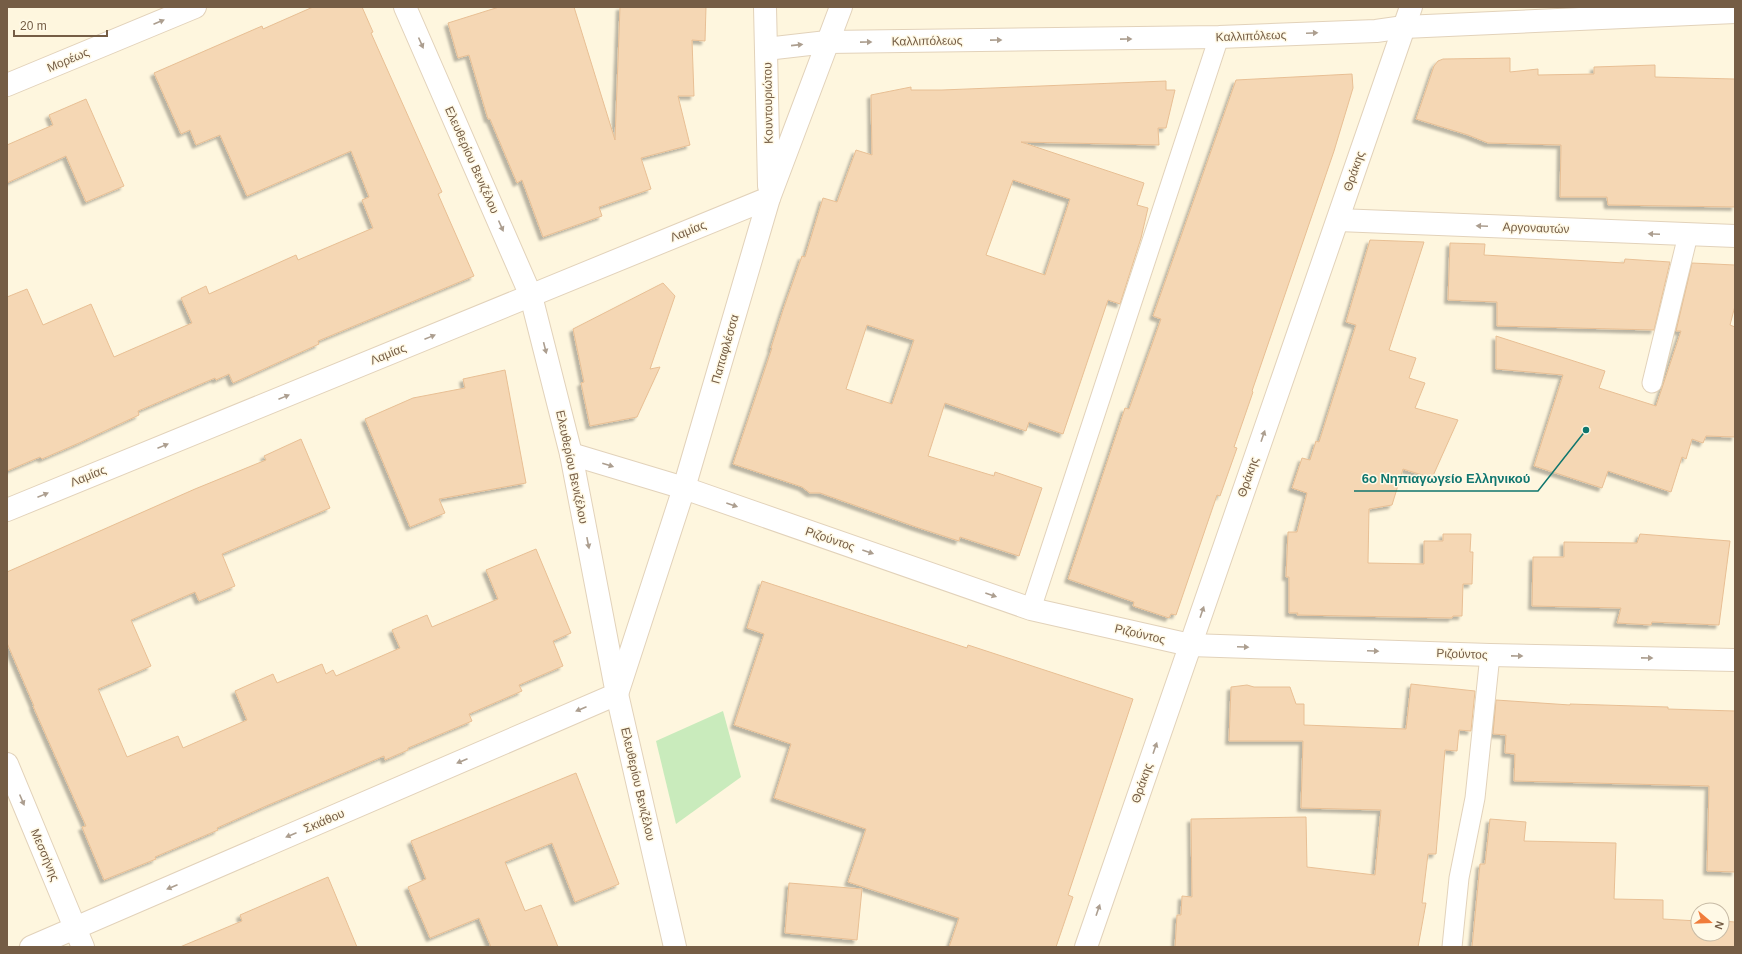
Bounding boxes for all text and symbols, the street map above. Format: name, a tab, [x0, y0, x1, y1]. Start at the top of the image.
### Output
scale bar	[14, 12, 107, 38]
text: 20 m	[20, 19, 47, 33]
one-way arrow	[154, 19, 165, 25]
street label: Καλλιπόλεως	[1215, 28, 1287, 44]
one-way arrow	[1306, 30, 1318, 37]
street label: Καλλιπόλεως	[892, 33, 963, 49]
one-way arrow	[1120, 35, 1132, 42]
one-way arrow	[418, 37, 424, 48]
one-way arrow	[990, 37, 1003, 43]
one-way arrow	[860, 39, 873, 45]
one-way arrow	[791, 42, 803, 49]
street label: Μορέως	[45, 45, 91, 75]
street label: Κουντουριώτου	[760, 62, 776, 144]
street label: Ελευθερίου Βενιζέλου	[442, 104, 502, 216]
street label: Θράκης	[1341, 149, 1367, 193]
street label: Λαμίας	[668, 217, 708, 244]
one-way arrow	[498, 220, 504, 232]
street label: Αργοναυτών	[1502, 220, 1570, 236]
one-way arrow	[1475, 223, 1488, 229]
one-way arrow	[1648, 230, 1660, 237]
street label: Παπαφλέσσα	[708, 313, 742, 385]
one-way arrow	[425, 334, 436, 340]
street label: Λαμίας	[368, 340, 408, 367]
one-way arrow	[542, 342, 548, 354]
one-way arrow	[278, 393, 290, 399]
street label: Ελευθερίου Βενιζέλου	[553, 409, 591, 525]
one-way arrow	[1260, 429, 1266, 441]
one-way arrow	[158, 442, 170, 448]
street label: Θράκης	[1235, 455, 1261, 499]
street label: Λαμίας	[68, 462, 108, 489]
one-way arrow	[603, 462, 615, 468]
callout: 6ο Νηπιαγωγείο Ελληνικού	[1354, 466, 1538, 491]
text: 6ο Νηπιαγωγείο Ελληνικού	[1362, 471, 1531, 486]
one-way arrow	[38, 491, 50, 497]
one-way arrow	[727, 502, 739, 508]
street label: Ριζούντος	[803, 524, 857, 554]
one-way arrow	[585, 537, 591, 549]
one-way arrow	[863, 549, 875, 555]
one-way arrow	[985, 592, 997, 598]
one-way arrow	[1199, 605, 1205, 617]
street label: Ριζούντος	[1113, 621, 1167, 647]
one-way arrow	[1237, 644, 1250, 650]
street label: Ριζούντος	[1436, 646, 1488, 662]
one-way arrow	[1367, 648, 1380, 654]
one-way arrow	[1511, 653, 1524, 659]
one-way arrow	[1641, 655, 1653, 662]
one-way arrow	[574, 707, 586, 713]
street label: Ελευθερίου Βενιζέλου	[618, 726, 658, 842]
one-way arrow	[1152, 741, 1158, 753]
one-way arrow	[456, 758, 467, 764]
street label: Θράκης	[1129, 761, 1155, 805]
one-way arrow	[19, 794, 25, 805]
street label: Σκιάθου	[302, 806, 346, 836]
street label: Μεσσήνης	[28, 827, 62, 883]
one-way arrow	[285, 832, 297, 838]
one-way arrow	[166, 884, 177, 890]
north arrow	[1690, 902, 1730, 942]
one-way arrow	[1096, 904, 1102, 916]
text: N	[1712, 920, 1726, 931]

